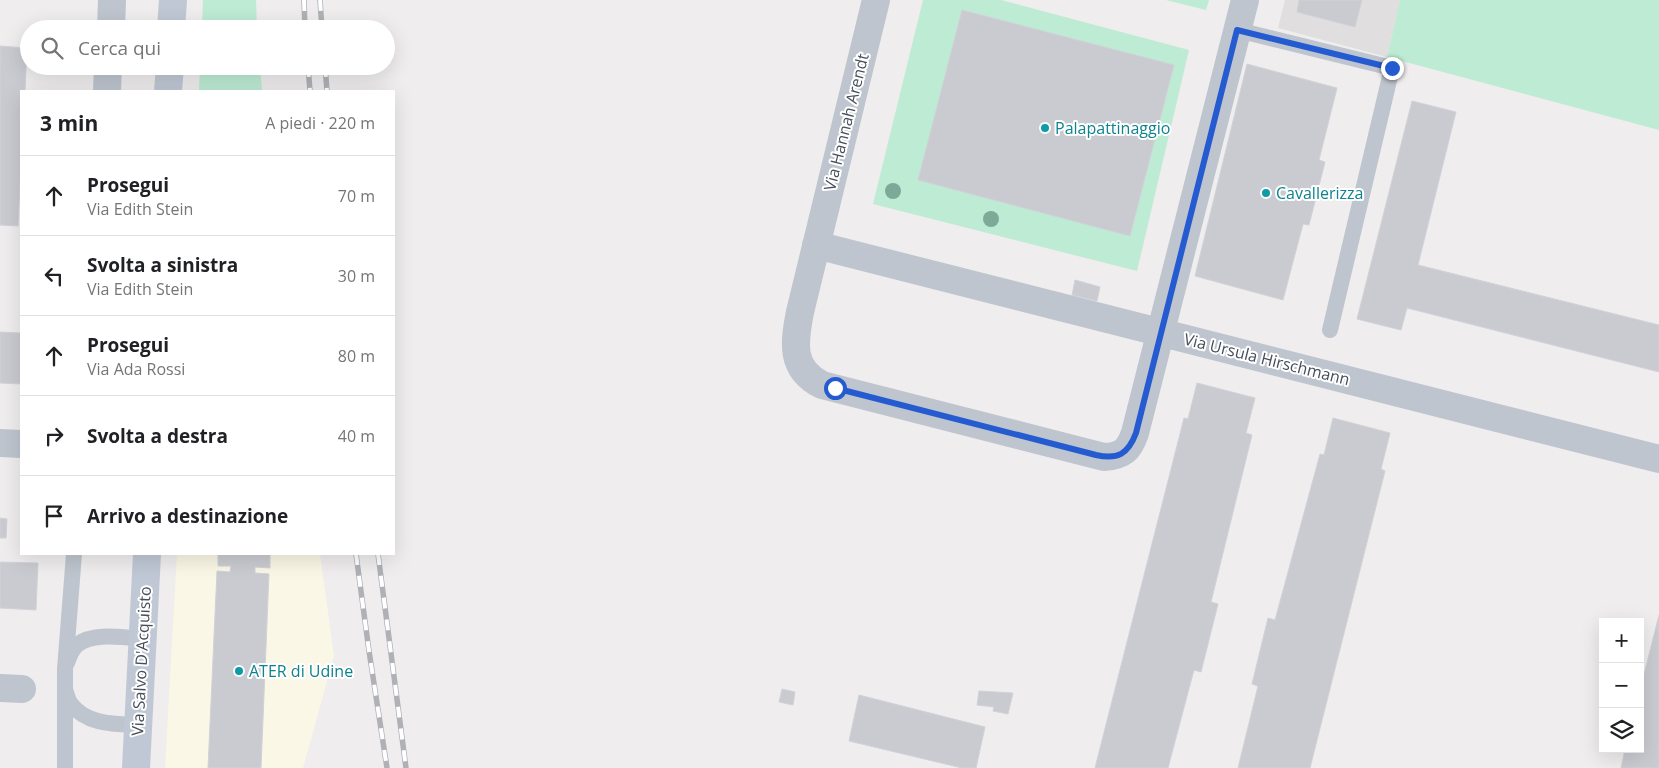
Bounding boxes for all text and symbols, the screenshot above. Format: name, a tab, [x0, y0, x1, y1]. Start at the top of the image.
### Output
search box	[20, 20, 395, 75]
icon: search	[38, 34, 66, 62]
text: Cerca qui	[78, 35, 161, 61]
street label: Via Hannah Arendt	[818, 51, 874, 193]
route end	[1381, 57, 1404, 80]
text: 3 min	[40, 109, 98, 137]
text: A piedi · 220 m	[265, 112, 375, 134]
place label: Palapattinaggio	[1055, 117, 1170, 139]
marker: Palapattinaggio	[1039, 122, 1051, 134]
text: Prosegui	[87, 172, 169, 198]
icon: ahead	[40, 182, 68, 210]
place label: Cavallerizza	[1276, 182, 1363, 204]
text: 70 m	[338, 185, 375, 207]
marker: Cavallerizza	[1260, 187, 1272, 199]
text: Via Edith Stein	[87, 198, 193, 220]
text: Svolta a sinistra	[87, 252, 238, 278]
icon: left	[40, 262, 68, 290]
text: 30 m	[338, 265, 375, 287]
text: Via Edith Stein	[87, 278, 193, 300]
street label: Via Ursula Hirschmann	[1182, 328, 1352, 390]
text: Prosegui	[87, 332, 169, 358]
icon: ahead	[40, 342, 68, 370]
text: 80 m	[338, 345, 375, 367]
text: Via Ada Rossi	[87, 358, 185, 380]
route start	[824, 377, 847, 400]
icon: right	[40, 422, 68, 450]
text: Svolta a destra	[87, 423, 228, 449]
text: 40 m	[338, 425, 375, 447]
icon: arrive	[40, 502, 68, 530]
text: Arrivo a destinazione	[87, 503, 288, 529]
street label: Via Salvo D'Acquisto	[126, 586, 156, 736]
map controls	[1599, 618, 1644, 753]
button: +	[1599, 618, 1644, 663]
place label: ATER di Udine	[249, 660, 353, 682]
button: −	[1599, 663, 1644, 708]
marker: ATER di Udine	[233, 665, 245, 677]
button: layers	[1599, 708, 1644, 753]

